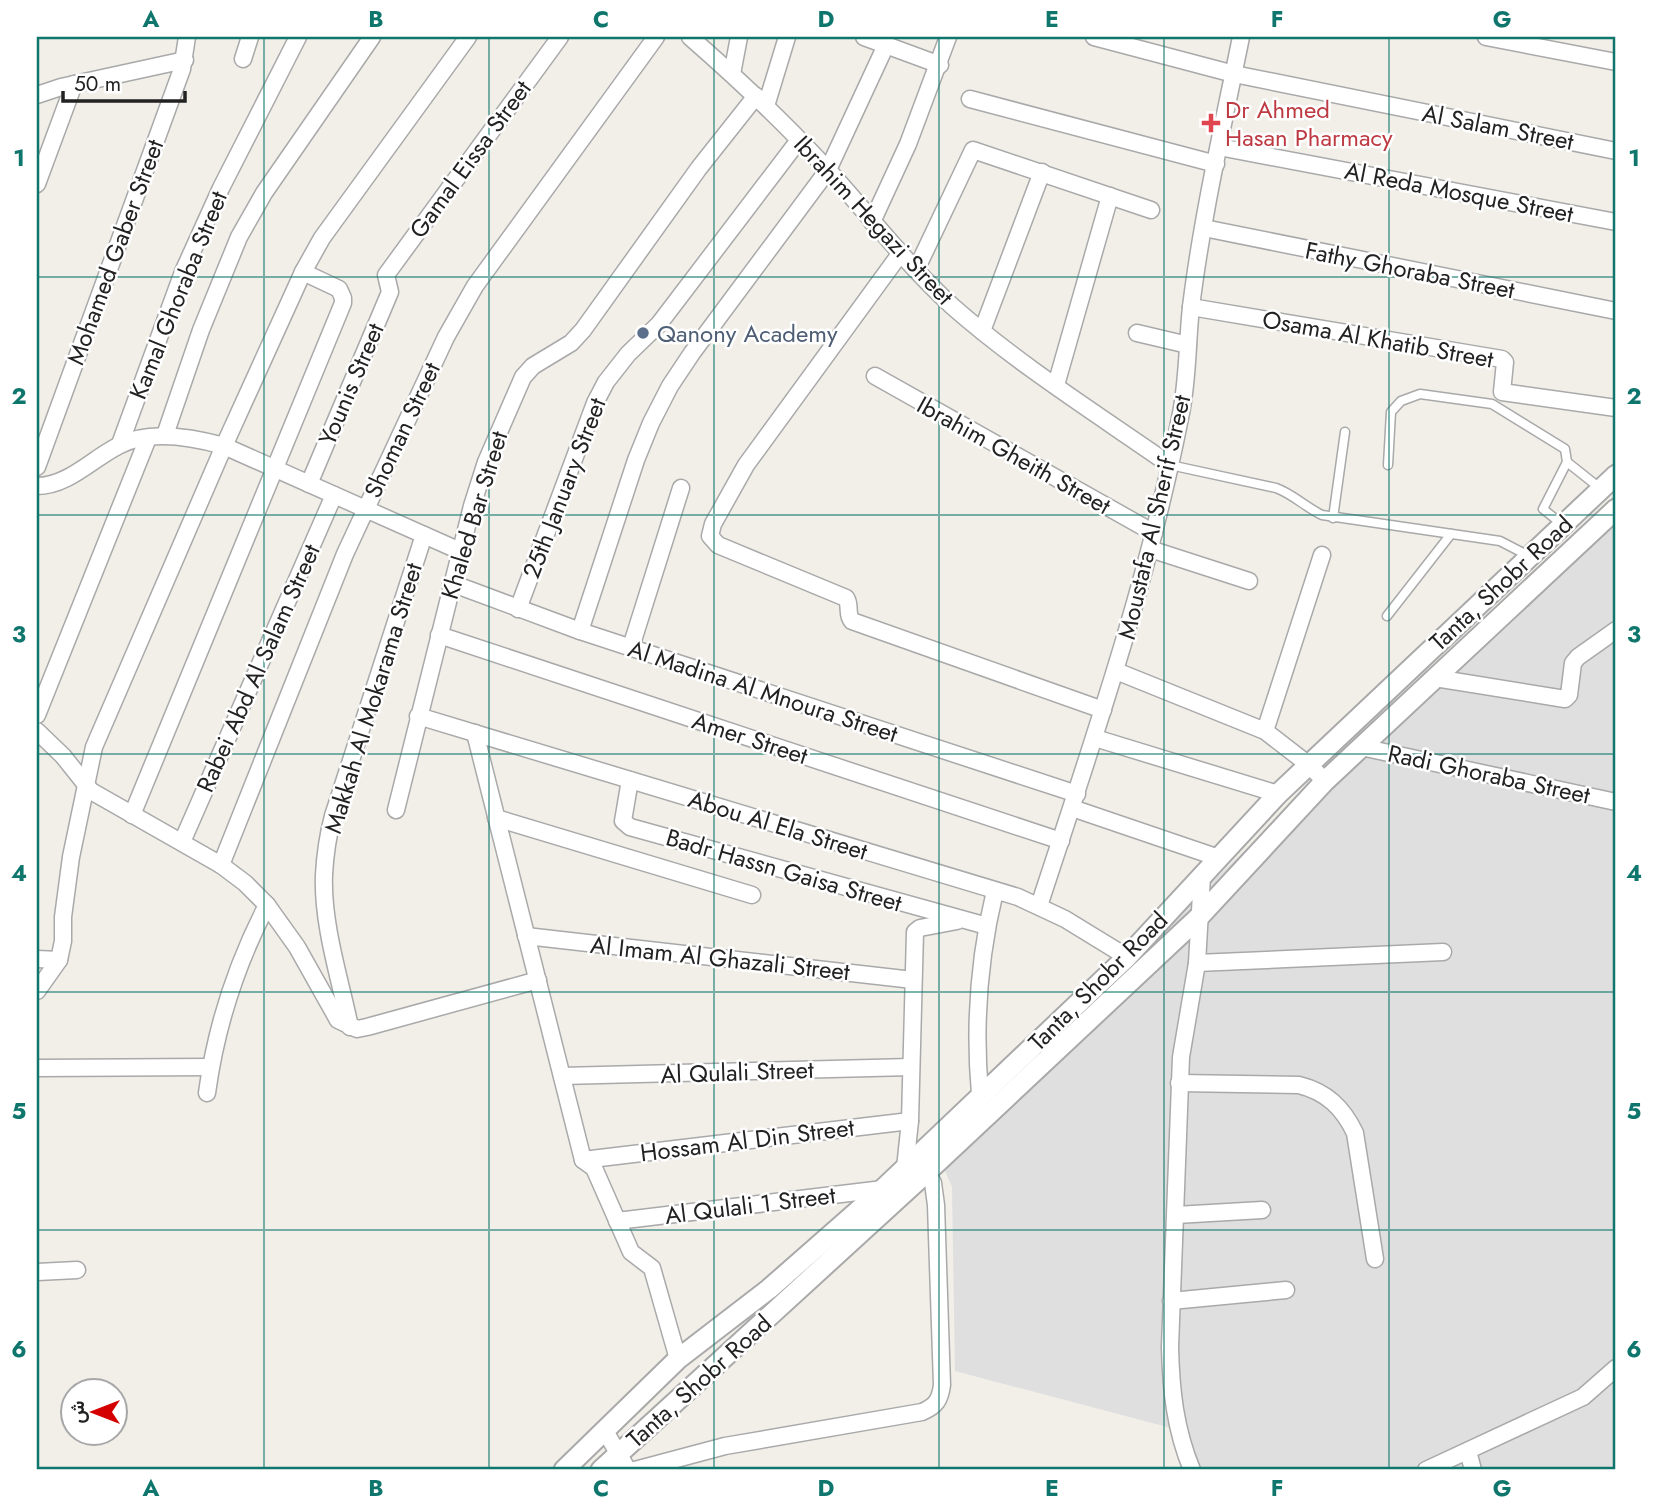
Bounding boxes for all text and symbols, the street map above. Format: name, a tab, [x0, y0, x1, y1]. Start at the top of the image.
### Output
text: A	[142, 2, 160, 36]
text: B	[368, 2, 384, 36]
text: C	[593, 2, 609, 36]
text: D	[818, 2, 835, 36]
text: E	[1045, 2, 1059, 36]
text: F	[1271, 2, 1283, 36]
text: G	[1493, 2, 1511, 36]
scale bar	[63, 60, 186, 104]
text: 50 m	[74, 69, 121, 99]
street label: Gamal Eissa Street	[401, 73, 540, 245]
place label: Dr Ahmed Hasan Pharmacy	[1225, 92, 1393, 155]
street label: Al Salam Street	[1419, 95, 1577, 159]
marker: Dr Ahmed Hasan Pharmacy	[1203, 115, 1219, 131]
street label: Ibrahim Hegazi Street	[786, 127, 962, 313]
street label: Mohamed Gaber Street	[58, 134, 172, 370]
text: 1	[13, 141, 25, 175]
text: 1	[1628, 141, 1640, 175]
street label: Al Reda Mosque Street	[1342, 153, 1576, 231]
street label: Kamal Ghoraba Street	[120, 185, 236, 404]
street label: Fathy Ghoraba Street	[1302, 233, 1518, 308]
street label: Osama Al Khatib Street	[1260, 301, 1497, 377]
place label: Qanony Academy	[657, 316, 838, 351]
street label: Younis Street	[310, 317, 393, 451]
marker: Qanony Academy	[635, 325, 651, 341]
street label: Shoman Street	[355, 356, 449, 504]
text: 2	[11, 379, 27, 413]
text: 2	[1626, 379, 1642, 413]
street label: Ibrahim Gheith Street	[911, 387, 1117, 523]
street label: Moustafa Al Sherif Street	[1109, 391, 1199, 643]
street label: 25th January Street	[513, 392, 615, 583]
street label: Khaled Bar Street	[432, 426, 516, 603]
street label: Tanta, Shobr Road	[1422, 507, 1580, 659]
street label: Rabei Abd Al Salam Street	[187, 538, 329, 798]
street label: Makkah Al Mokarama Street	[315, 558, 431, 838]
text: 3	[12, 617, 26, 651]
text: 3	[1627, 617, 1641, 651]
street label: Al Madina Al Mnoura Street	[624, 631, 902, 751]
street label: Amer Street	[688, 703, 813, 773]
street label: Radi Ghoraba Street	[1385, 735, 1594, 813]
street label: Abou Al Ela Street	[684, 781, 872, 869]
street label: Badr Hassn Gaisa Street	[662, 820, 906, 921]
text: 4	[11, 856, 27, 890]
text: 4	[1626, 856, 1642, 890]
street label: Tanta, Shobr Road	[1020, 903, 1176, 1059]
street label: Al Imam Al Ghazali Street	[589, 927, 852, 989]
street label: Al Qulali Street	[660, 1052, 815, 1092]
text: 5	[12, 1094, 26, 1128]
text: 5	[1627, 1094, 1641, 1128]
street label: Hossam Al Din Street	[638, 1109, 856, 1170]
street label: Al Qulali 1 Street	[663, 1177, 837, 1233]
street label: Tanta, Shobr Road	[619, 1306, 779, 1456]
text: 6	[11, 1332, 27, 1366]
text: 6	[1626, 1332, 1642, 1366]
north arrow	[60, 1378, 130, 1448]
text: ش	[64, 1400, 91, 1423]
text: A	[142, 1471, 160, 1505]
text: B	[368, 1471, 384, 1505]
text: C	[593, 1471, 609, 1505]
text: D	[818, 1471, 835, 1505]
text: E	[1045, 1471, 1059, 1505]
text: F	[1271, 1471, 1283, 1505]
text: G	[1493, 1471, 1511, 1505]

